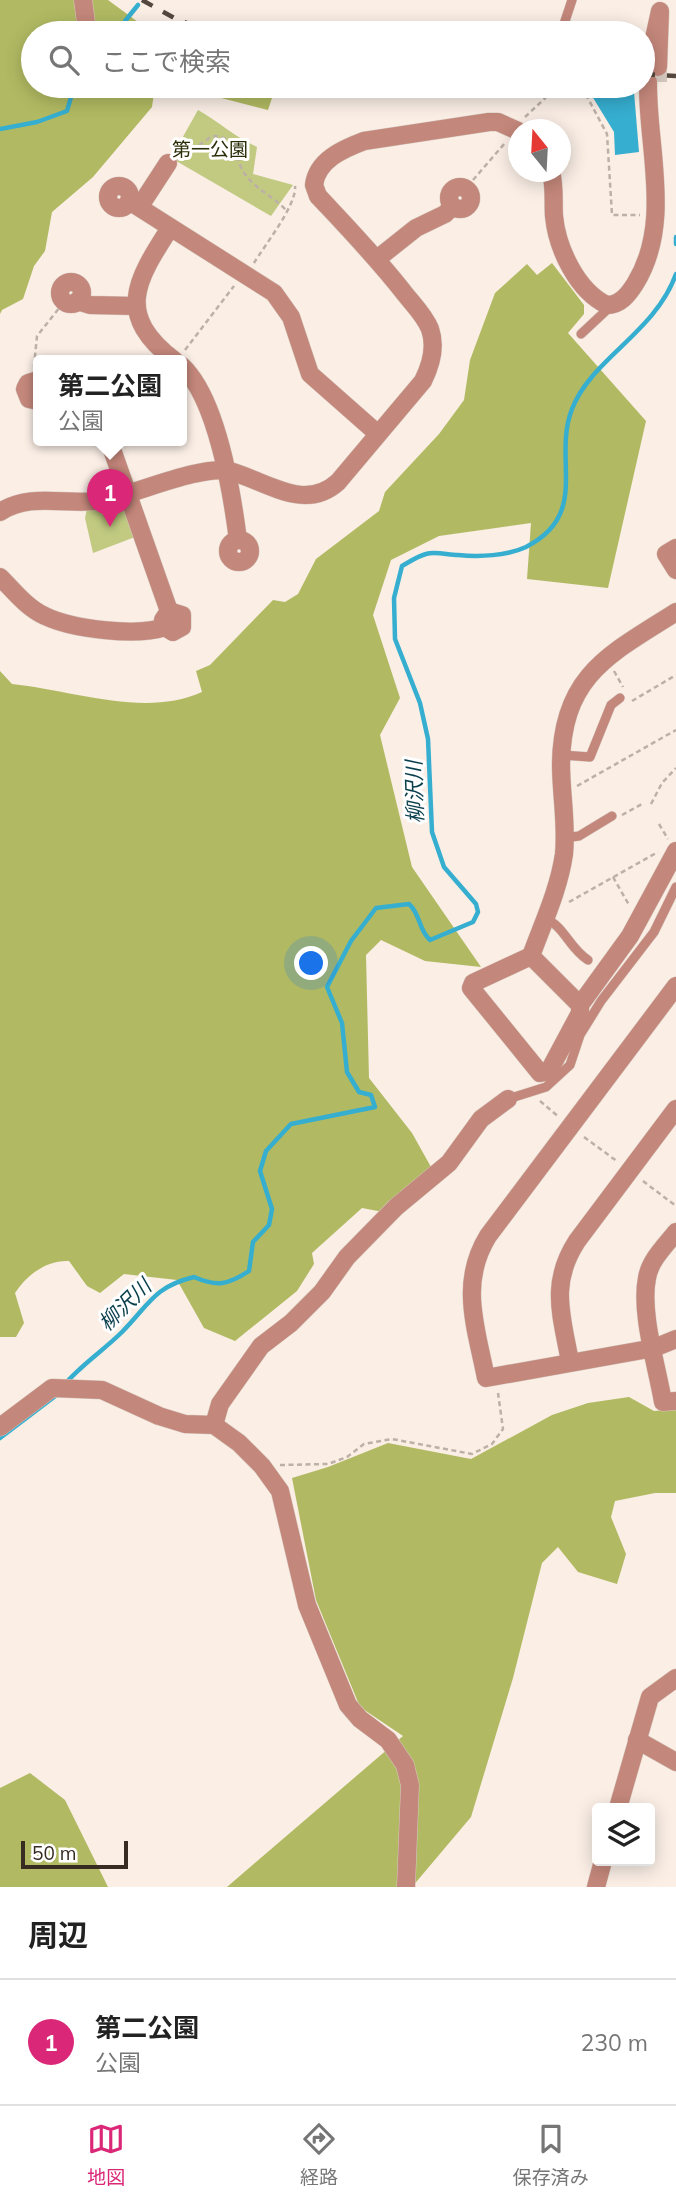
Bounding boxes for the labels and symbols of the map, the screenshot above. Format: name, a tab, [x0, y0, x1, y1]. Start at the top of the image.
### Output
north arrow	[508, 119, 571, 182]
park label: 第一公園	[172, 137, 248, 161]
pin: 1	[87, 469, 133, 527]
water label: 柳沢川	[400, 758, 428, 824]
your location	[294, 946, 328, 980]
water label: 柳沢川	[93, 1272, 157, 1336]
scale bar	[21, 1838, 128, 1870]

